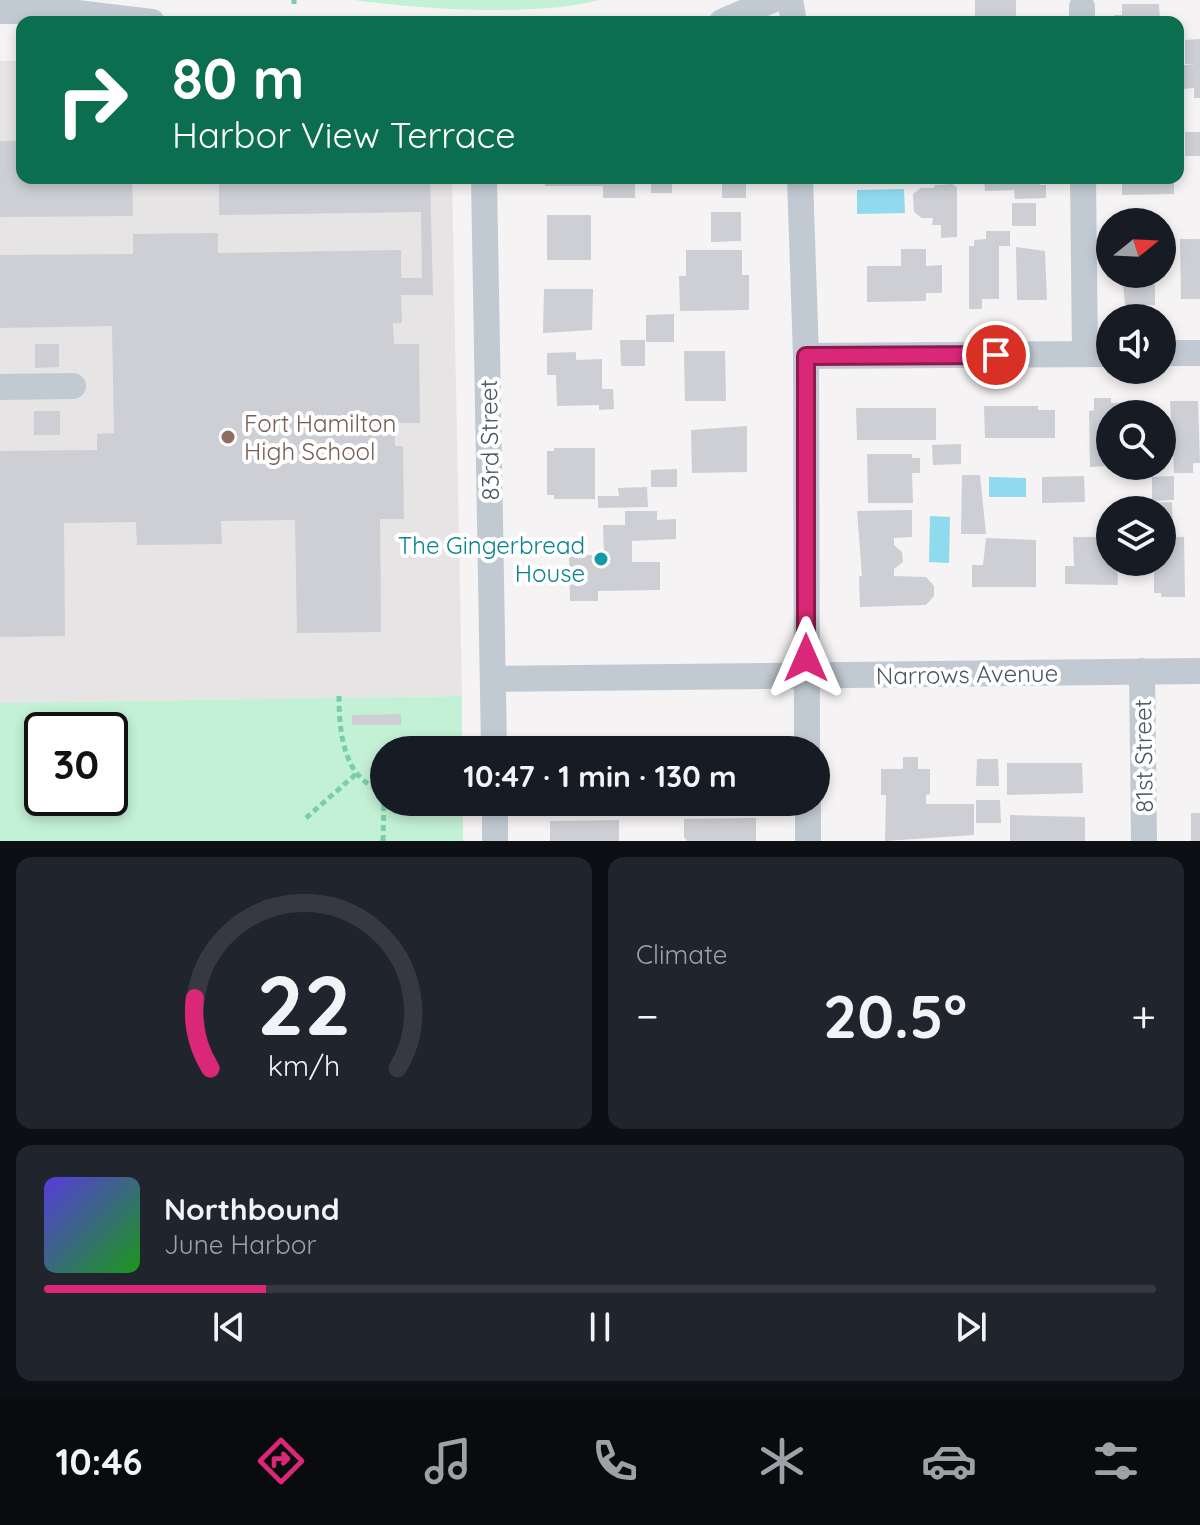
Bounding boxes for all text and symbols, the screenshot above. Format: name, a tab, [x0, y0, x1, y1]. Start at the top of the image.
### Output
text: 80 m	[172, 43, 304, 113]
icon: right	[40, 48, 144, 152]
text: Harbor View Terrace	[172, 112, 516, 157]
north arrow	[1096, 208, 1176, 288]
map controls	[1096, 208, 1176, 576]
button: sound	[1096, 304, 1176, 384]
pin	[962, 321, 1030, 389]
icon: arrive	[974, 333, 1018, 377]
street label: 83rd Street	[473, 379, 505, 501]
button: search	[1096, 400, 1176, 480]
place label: Fort Hamilton High School	[244, 408, 396, 466]
marker: Fort Hamilton High School	[219, 428, 237, 446]
button: layers	[1096, 496, 1176, 576]
place label: The Gingerbread House	[398, 530, 585, 588]
marker: The Gingerbread House	[592, 550, 610, 568]
position arrow	[764, 616, 848, 700]
street label: Narrows Avenue	[876, 657, 1058, 691]
street label: 81st Street	[1127, 699, 1159, 813]
speed limit sign: 30	[24, 712, 128, 816]
text: 10:47 · 1 min · 130 m	[463, 757, 737, 795]
text: Climate	[636, 938, 727, 971]
text: 22	[257, 952, 351, 1056]
text: 20.5°	[823, 978, 967, 1053]
text: −	[636, 988, 659, 1043]
text: +	[1131, 988, 1156, 1043]
text: km/h	[268, 1047, 340, 1083]
text: Northbound	[164, 1190, 340, 1228]
text: June Harbor	[164, 1228, 316, 1261]
icon: previous	[207, 1305, 251, 1349]
icon: pause	[578, 1305, 622, 1349]
icon: next	[949, 1305, 993, 1349]
icon: directions	[253, 1433, 309, 1489]
icon: music	[420, 1433, 476, 1489]
icon: phone	[587, 1433, 643, 1489]
icon: climate	[754, 1433, 810, 1489]
icon: car	[921, 1433, 977, 1489]
icon: filters	[1088, 1433, 1144, 1489]
text: 10:46	[55, 1439, 143, 1484]

